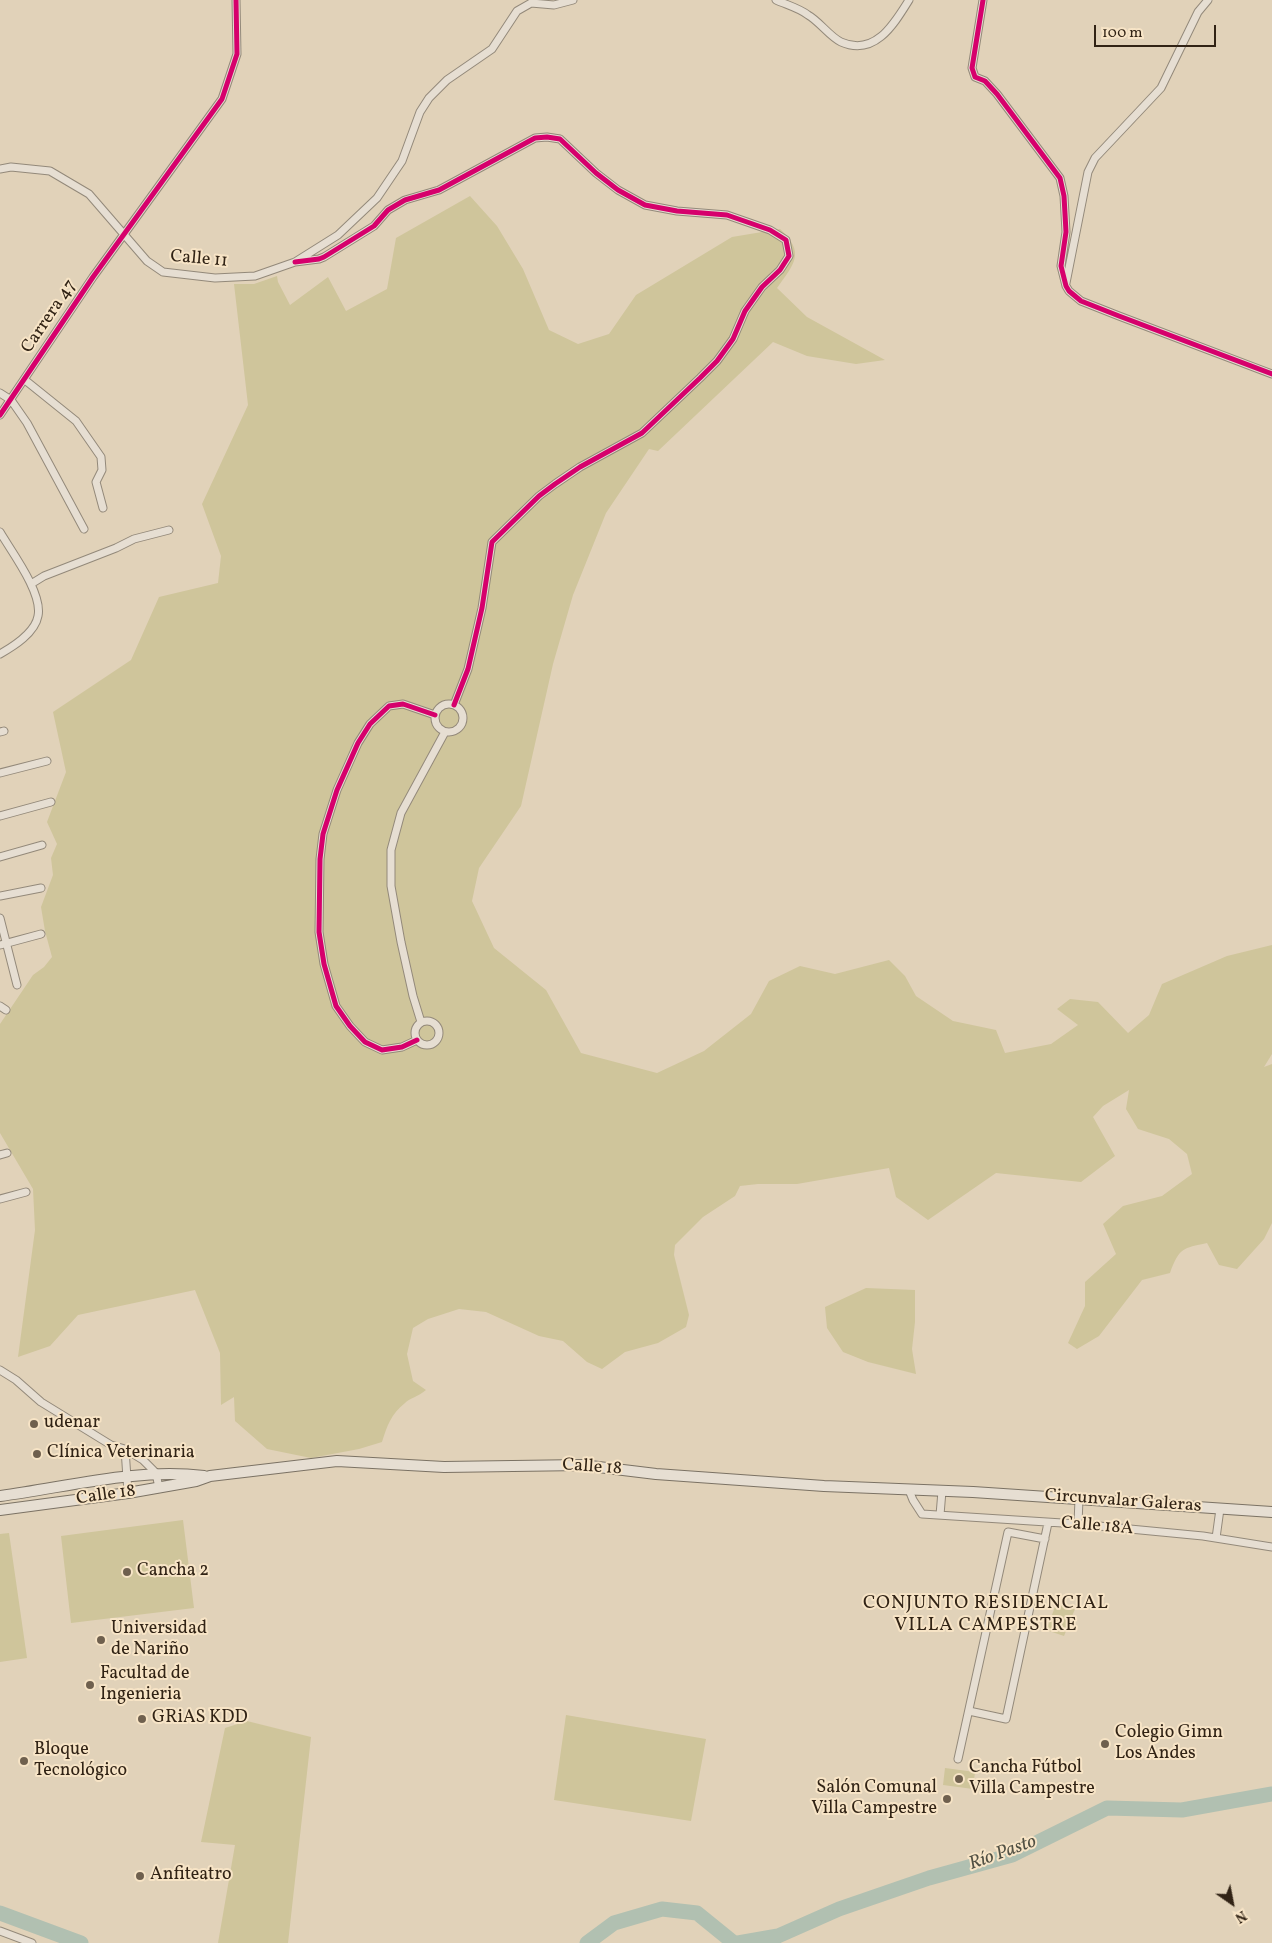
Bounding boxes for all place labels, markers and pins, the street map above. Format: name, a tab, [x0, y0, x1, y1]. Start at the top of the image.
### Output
place label: udenar	[44, 1413, 100, 1435]
marker: udenar	[28, 1418, 40, 1430]
place label: Clínica Veterinaria	[47, 1443, 195, 1465]
marker: Clínica Veterinaria	[31, 1448, 43, 1460]
place label: Cancha 2	[137, 1561, 209, 1583]
marker: Cancha 2	[121, 1566, 133, 1578]
place label: Universidad de Nariño	[111, 1619, 207, 1662]
marker: Universidad de Nariño	[95, 1634, 107, 1646]
place label: Facultad de Ingenieria	[100, 1664, 189, 1706]
marker: Facultad de Ingenieria	[84, 1679, 96, 1691]
place label: GRiAS KDD	[152, 1708, 248, 1730]
marker: GRiAS KDD	[136, 1713, 148, 1725]
place label: Colegio Gimn Los Andes	[1115, 1723, 1223, 1766]
marker: Colegio Gimn Los Andes	[1099, 1738, 1111, 1750]
place label: Bloque Tecnológico	[34, 1740, 127, 1782]
marker: Bloque Tecnológico	[18, 1755, 30, 1767]
place label: Cancha Fútbol Villa Campestre	[969, 1758, 1095, 1800]
marker: Cancha Fútbol Villa Campestre	[953, 1773, 965, 1785]
place label: Salón Comunal Villa Campestre	[811, 1778, 937, 1820]
marker: Salón Comunal Villa Campestre	[941, 1793, 953, 1805]
place label: Anfiteatro	[150, 1865, 232, 1887]
marker: Anfiteatro	[134, 1870, 146, 1882]

